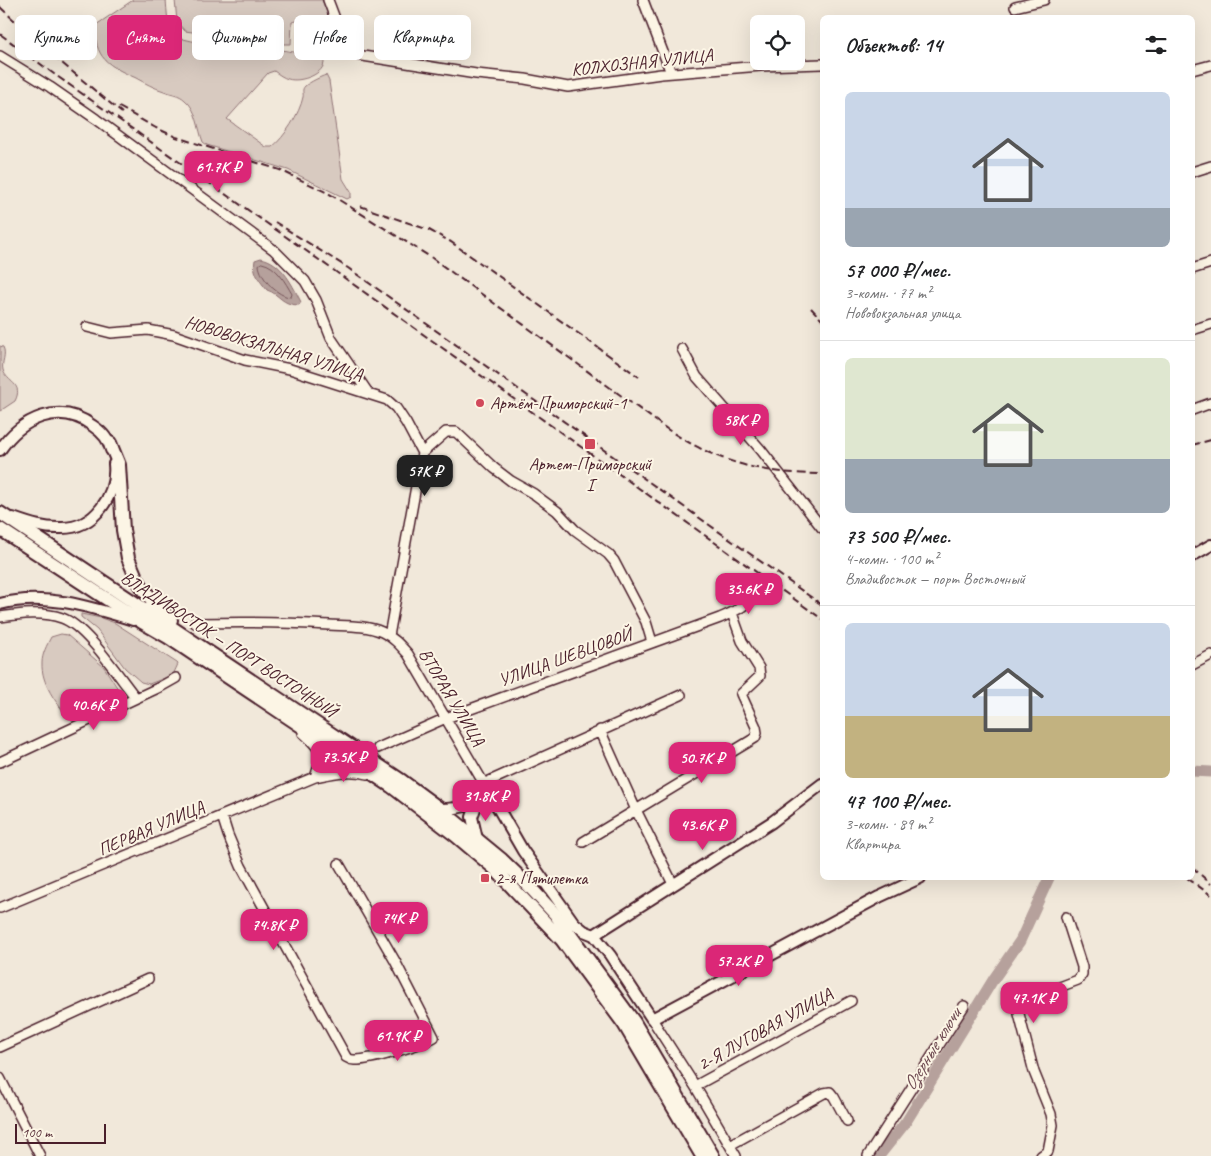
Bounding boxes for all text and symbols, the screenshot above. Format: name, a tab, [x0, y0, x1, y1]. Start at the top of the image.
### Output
chip: Купить	[15, 15, 97, 60]
chip: Снять	[107, 15, 182, 60]
chip: Фильтры	[192, 15, 284, 60]
chip: Новое	[294, 15, 364, 60]
chip: Квартира	[374, 15, 471, 60]
map controls	[750, 15, 805, 70]
button: locate	[750, 15, 805, 70]
icon: filters	[1142, 31, 1170, 59]
text: Объектов: 14	[845, 32, 942, 58]
street label: КОЛХОЗНАЯ УЛИЦА	[570, 44, 715, 80]
icon: home	[963, 125, 1053, 215]
pin: 61.7K ₽	[172, 150, 264, 193]
text: 61.7K ₽	[195, 157, 241, 177]
text: 57 000 ₽/мес.	[845, 257, 950, 283]
text: 3-комн. · 77 m²	[845, 283, 931, 303]
text: Нововокзальная улица	[845, 303, 960, 323]
street label: НОВОВОКЗАЛЬНАЯ УЛИЦА	[182, 310, 366, 386]
icon: home	[963, 390, 1053, 480]
place label: Артём-Приморский-1	[490, 392, 627, 414]
marker: Артём-Приморский-1	[474, 397, 486, 409]
pin: 58K ₽	[706, 404, 776, 446]
text: 58K ₽	[724, 410, 758, 430]
marker: Артем-Приморский I	[583, 437, 597, 451]
place label: Артем-Приморский I	[529, 453, 653, 496]
pin: 57K ₽	[390, 454, 460, 497]
text: 57K ₽	[408, 461, 442, 481]
text: 73 500 ₽/мес.	[845, 523, 950, 549]
text: 4-комн. · 100 m²	[845, 549, 938, 569]
street label: ВЛАДИВОСТОК — ПОРТ ВОСТОЧНЫЙ	[117, 566, 343, 723]
text: Владивосток — порт Восточный	[845, 569, 1025, 589]
pin: 35.6K ₽	[703, 572, 795, 615]
text: 35.6K ₽	[726, 579, 772, 599]
street label: УЛИЦА ШЕВЦОВОЙ	[495, 622, 637, 691]
street label: ВТОРАЯ УЛИЦА	[414, 644, 490, 751]
icon: home	[963, 655, 1053, 745]
pin: 40.6K ₽	[48, 688, 140, 731]
text: 40.6K ₽	[71, 695, 117, 715]
pin: 73.5K ₽	[298, 740, 390, 783]
pin: 50.7K ₽	[656, 742, 748, 784]
text: 73.5K ₽	[322, 747, 366, 767]
text: 50.7K ₽	[680, 748, 724, 768]
pin: 31.8K ₽	[440, 780, 532, 822]
text: 31.8K ₽	[463, 786, 509, 806]
text: 47 100 ₽/мес.	[845, 788, 951, 814]
street label: ПЕРВАЯ УЛИЦА	[95, 795, 208, 860]
pin: 43.6K ₽	[657, 808, 749, 851]
text: 3-комн. · 89 m²	[845, 814, 931, 834]
text: 43.6K ₽	[680, 815, 726, 835]
text: Квартира	[845, 834, 900, 854]
place label: 2-я Пятилетка	[495, 867, 589, 889]
marker: 2-я Пятилетка	[479, 872, 491, 884]
pin: 74K ₽	[364, 902, 434, 944]
pin: 74.8K ₽	[228, 908, 320, 951]
text: 74K ₽	[382, 908, 416, 928]
text: 74.8K ₽	[252, 915, 296, 935]
pin: 57.2K ₽	[693, 944, 785, 987]
text: 57.2K ₽	[717, 951, 761, 971]
street label: 2-Я ЛУГОВАЯ УЛИЦА	[694, 982, 837, 1075]
pin: 47.1K ₽	[988, 982, 1080, 1024]
text: 47.1K ₽	[1012, 988, 1056, 1008]
water label: Озерные ключи	[897, 1002, 968, 1095]
pin: 61.9K ₽	[352, 1020, 444, 1062]
text: 61.9K ₽	[375, 1026, 421, 1046]
scale bar	[15, 1121, 106, 1144]
text: 100 m	[22, 1124, 52, 1141]

